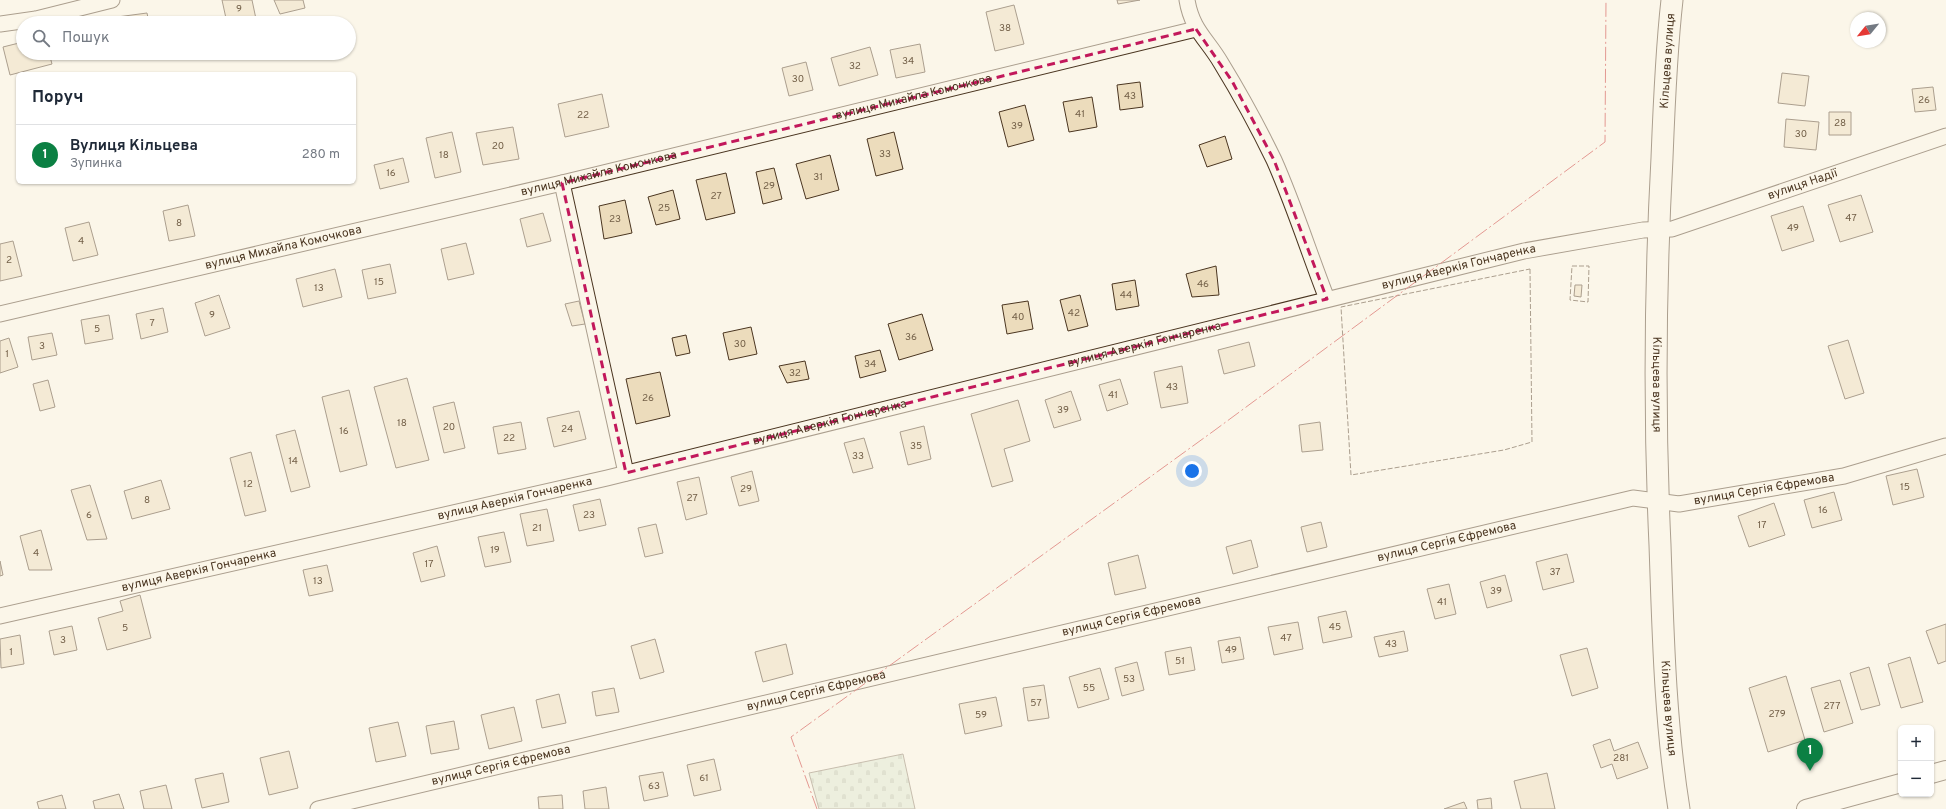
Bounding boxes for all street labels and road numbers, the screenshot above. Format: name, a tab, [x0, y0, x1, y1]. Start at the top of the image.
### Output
street label: Кільцева вулиця	[1657, 13, 1679, 109]
street label: вулиця Михайла Комочкова	[834, 71, 993, 124]
street label: вулиця Михайла Комочкова	[519, 147, 679, 200]
street label: вулиця Надії	[1766, 165, 1841, 204]
street label: вулиця Михайла Комочкова	[204, 222, 363, 274]
street label: вулиця Аверкія Гончаренка	[1380, 241, 1537, 294]
street label: вулиця Аверкія Гончаренка	[1066, 318, 1223, 372]
street label: Кільцева вулиця	[1648, 336, 1665, 433]
street label: вулиця Аверкія Гончаренка	[751, 396, 908, 450]
street label: вулиця Сергія Єфремова	[1693, 470, 1836, 509]
street label: вулиця Аверкія Гончаренка	[436, 474, 594, 524]
street label: вулиця Сергія Єфремова	[1376, 518, 1518, 566]
street label: вулиця Аверкія Гончаренка	[120, 545, 278, 596]
street label: вулиця Сергія Єфремова	[1061, 592, 1203, 641]
street label: Кільцева вулиця	[1656, 660, 1680, 757]
street label: вулиця Сергія Єфремова	[745, 667, 887, 715]
street label: вулиця Сергія Єфремова	[430, 742, 572, 790]

